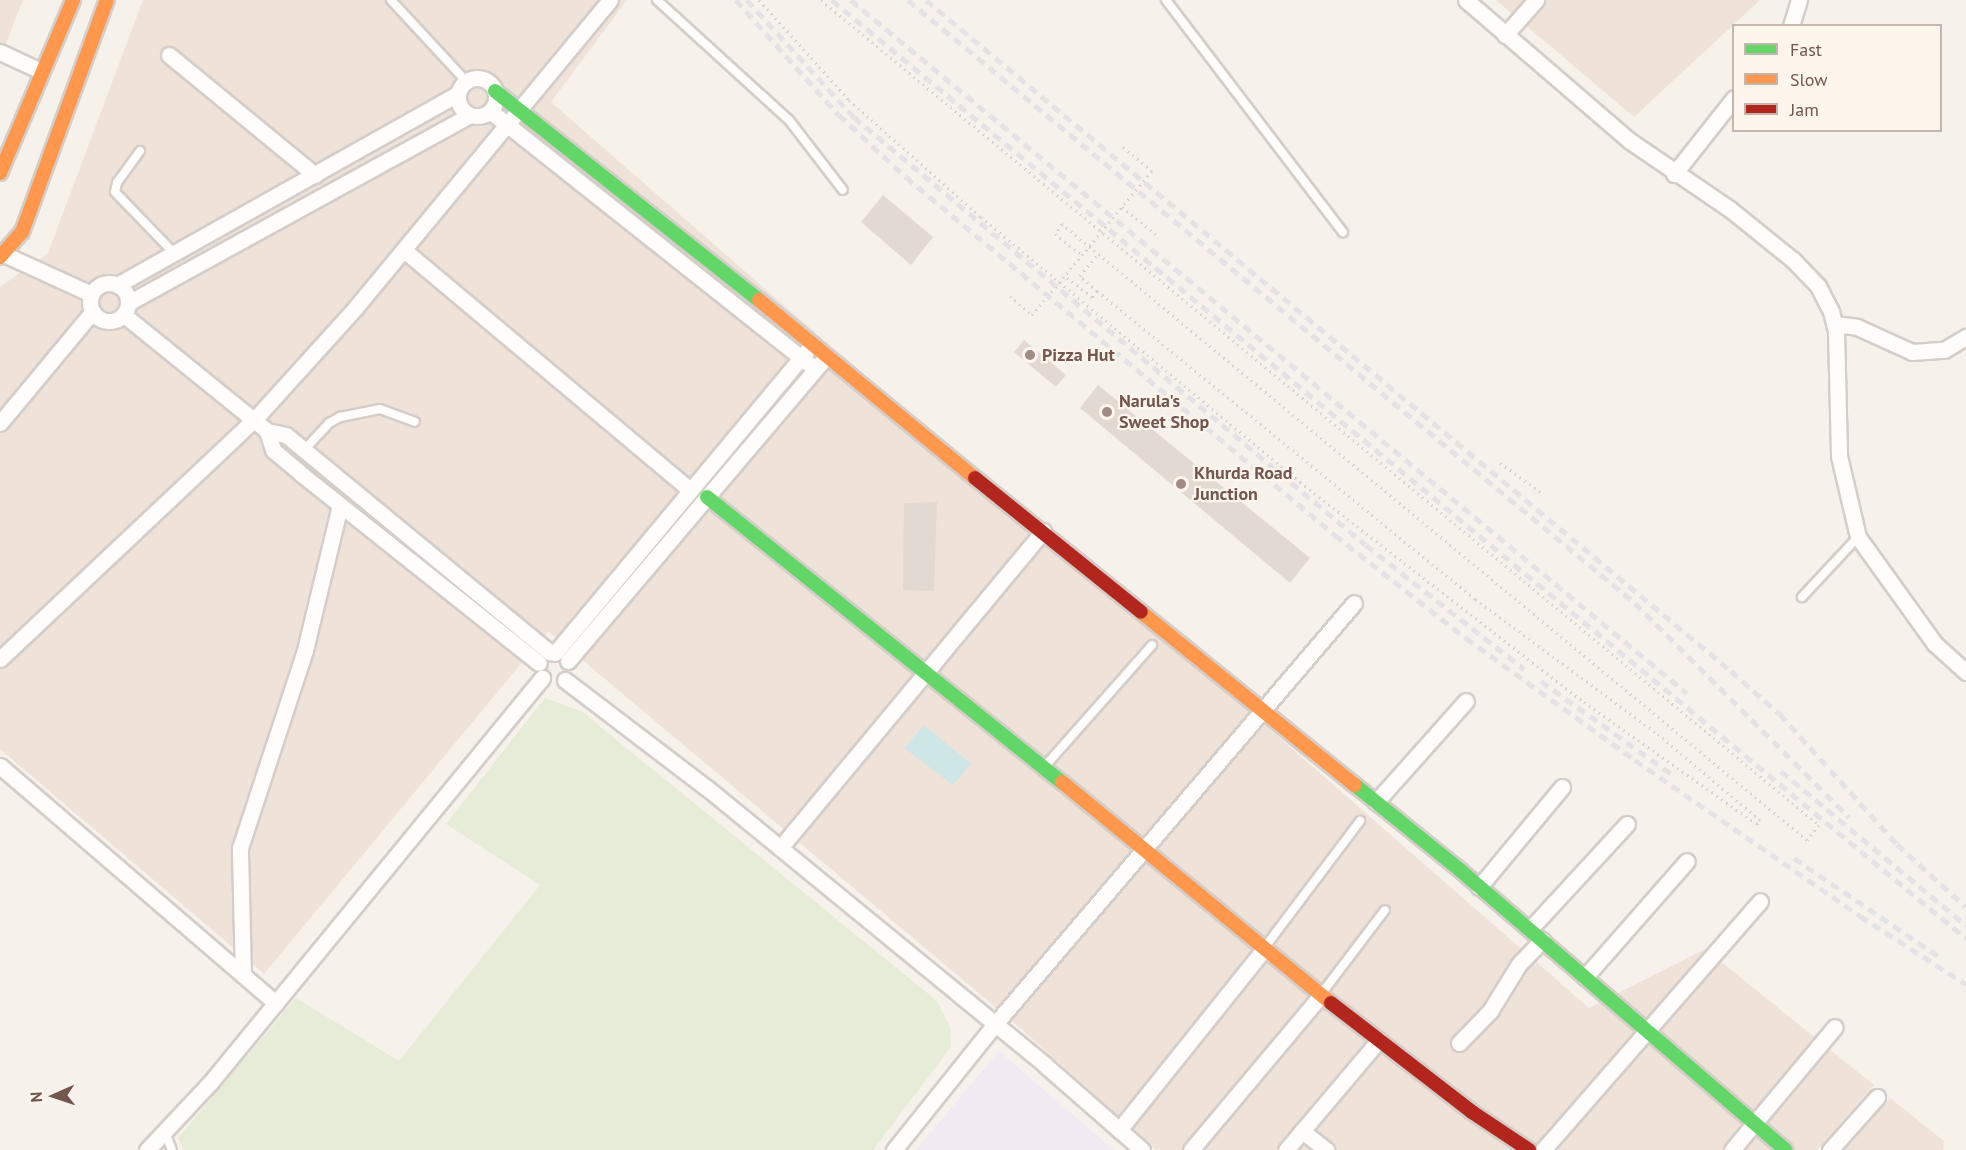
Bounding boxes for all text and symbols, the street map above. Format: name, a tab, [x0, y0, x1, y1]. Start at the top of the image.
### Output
legend	[1732, 24, 1942, 132]
text: Fast	[1790, 38, 1822, 61]
text: Slow	[1790, 68, 1828, 91]
text: Jam	[1790, 98, 1819, 121]
place label: Pizza Hut	[1042, 344, 1115, 366]
marker: Pizza Hut	[1023, 348, 1037, 362]
place label: Narula's Sweet Shop	[1119, 391, 1209, 434]
marker: Narula's Sweet Shop	[1100, 405, 1114, 419]
place label: Khurda Road Junction	[1194, 463, 1292, 506]
marker: Khurda Road Junction	[1172, 475, 1190, 493]
north arrow	[24, 1066, 84, 1126]
text: N	[26, 1091, 46, 1103]

